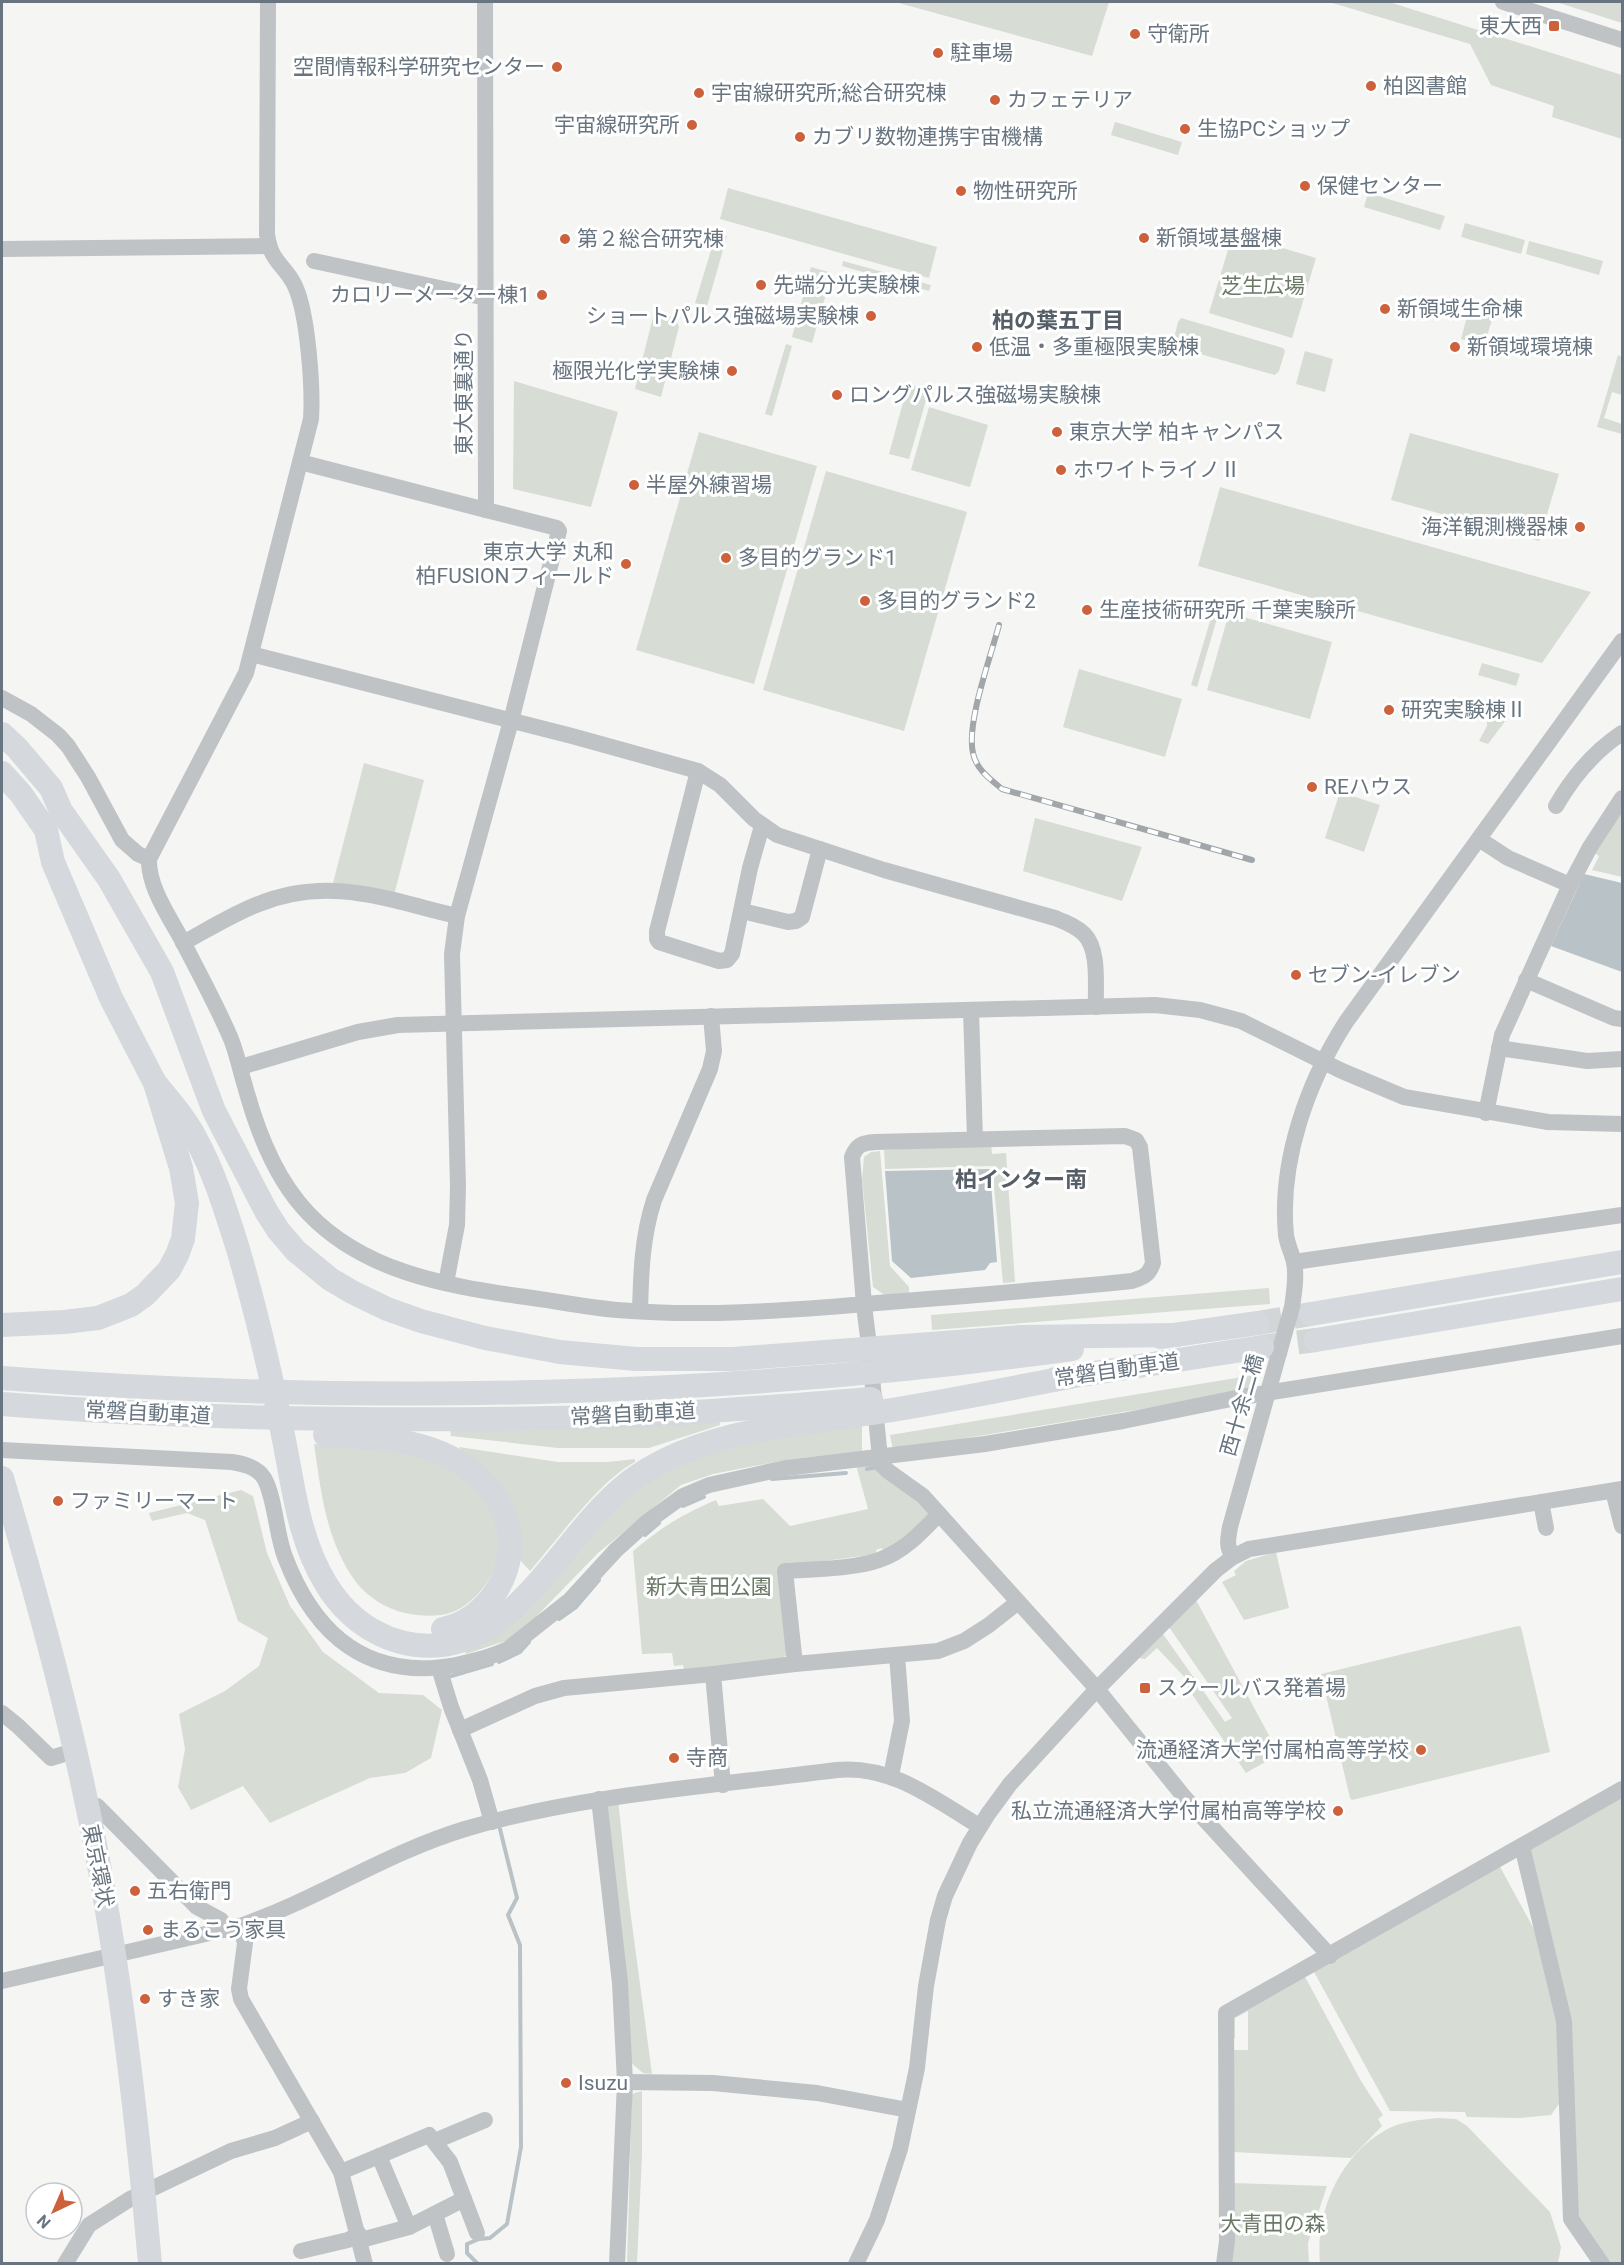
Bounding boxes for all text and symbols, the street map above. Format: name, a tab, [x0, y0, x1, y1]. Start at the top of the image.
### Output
place label: 東大西	[1479, 14, 1542, 38]
marker: 東大西	[1547, 19, 1561, 33]
place label: 守衛所	[1147, 22, 1210, 46]
marker: 守衛所	[1128, 27, 1142, 41]
place label: 駐車場	[950, 41, 1013, 65]
marker: 駐車場	[931, 46, 945, 60]
place label: 空間情報科学研究センター	[293, 55, 545, 79]
marker: 空間情報科学研究センター	[550, 60, 564, 74]
place label: 柏図書館	[1383, 74, 1467, 98]
marker: 柏図書館	[1364, 79, 1378, 93]
place label: 宇宙線研究所;総合研究棟	[711, 81, 946, 105]
marker: 宇宙線研究所;総合研究棟	[692, 86, 706, 100]
place label: カフェテリア	[1007, 88, 1133, 112]
marker: カフェテリア	[988, 93, 1002, 107]
place label: 宇宙線研究所	[554, 113, 680, 137]
place label: 生協PCショップ	[1197, 117, 1350, 141]
marker: 宇宙線研究所	[685, 118, 699, 132]
marker: 生協PCショップ	[1178, 122, 1192, 136]
place label: カブリ数物連携宇宙機構	[812, 125, 1043, 149]
marker: カブリ数物連携宇宙機構	[793, 130, 807, 144]
place label: 保健センター	[1317, 174, 1443, 198]
place label: 物性研究所	[973, 179, 1078, 203]
marker: 保健センター	[1298, 179, 1312, 193]
marker: 物性研究所	[954, 184, 968, 198]
place label: 新領域基盤棟	[1156, 226, 1282, 250]
place label: 第２総合研究棟	[577, 227, 724, 251]
marker: 新領域基盤棟	[1137, 231, 1151, 245]
marker: 第２総合研究棟	[558, 232, 572, 246]
place label: 先端分光実験棟	[773, 273, 920, 297]
park label: 芝生広場	[1221, 274, 1305, 298]
marker: 先端分光実験棟	[754, 278, 768, 292]
place label: カロリーメーター棟1	[330, 283, 530, 307]
marker: カロリーメーター棟1	[535, 288, 549, 302]
place label: 新領域生命棟	[1397, 297, 1523, 321]
marker: 新領域生命棟	[1378, 302, 1392, 316]
place label: ショートパルス強磁場実験棟	[586, 304, 859, 328]
district label: 柏の葉五丁目	[992, 308, 1124, 333]
marker: ショートパルス強磁場実験棟	[864, 309, 878, 323]
street label: 東大東裏通り	[452, 329, 476, 455]
place label: 低温・多重極限実験棟	[989, 335, 1199, 359]
place label: 新領域環境棟	[1467, 335, 1593, 359]
marker: 低温・多重極限実験棟	[970, 340, 984, 354]
marker: 新領域環境棟	[1448, 340, 1462, 354]
place label: 極限光化学実験棟	[552, 359, 720, 383]
marker: 極限光化学実験棟	[725, 364, 739, 378]
place label: ロングパルス強磁場実験棟	[849, 383, 1101, 407]
marker: ロングパルス強磁場実験棟	[830, 388, 844, 402]
place label: 東京大学 柏キャンパス	[1069, 420, 1284, 444]
marker: 東京大学 柏キャンパス	[1050, 425, 1064, 439]
place label: ホワイトライノⅡ	[1073, 458, 1241, 482]
marker: ホワイトライノⅡ	[1054, 463, 1068, 477]
place label: 半屋外練習場	[646, 473, 772, 497]
marker: 半屋外練習場	[627, 478, 641, 492]
place label: 海洋観測機器棟	[1421, 515, 1568, 539]
marker: 海洋観測機器棟	[1573, 520, 1587, 534]
place label: 東京大学 丸和 柏FUSIONフィールド	[416, 540, 614, 588]
place label: 多目的グランド1	[738, 546, 897, 570]
marker: 多目的グランド1	[719, 551, 733, 565]
marker: 東京大学 丸和 柏FUSIONフィールド	[619, 557, 633, 571]
place label: 多目的グランド2	[877, 589, 1036, 613]
marker: 多目的グランド2	[858, 594, 872, 608]
place label: 生産技術研究所 千葉実験所	[1099, 598, 1356, 622]
marker: 生産技術研究所 千葉実験所	[1080, 603, 1094, 617]
place label: 研究実験棟Ⅱ	[1401, 698, 1527, 722]
marker: 研究実験棟Ⅱ	[1382, 703, 1396, 717]
place label: REハウス	[1324, 775, 1412, 799]
marker: REハウス	[1305, 780, 1319, 794]
place label: セブン-イレブン	[1308, 963, 1461, 987]
marker: セブン-イレブン	[1289, 968, 1303, 982]
district label: 柏インター南	[955, 1167, 1087, 1192]
street label: 常磐自動車道	[1053, 1349, 1181, 1391]
street label: 西十余二橋	[1216, 1351, 1268, 1459]
street label: 常磐自動車道	[84, 1398, 212, 1428]
street label: 常磐自動車道	[569, 1399, 697, 1429]
place label: ファミリーマート	[70, 1489, 238, 1513]
marker: ファミリーマート	[51, 1494, 65, 1508]
park label: 新大青田公園	[646, 1575, 772, 1599]
place label: スクールバス発着場	[1157, 1676, 1346, 1700]
marker: スクールバス発着場	[1138, 1681, 1152, 1695]
place label: 流通経済大学付属柏高等学校	[1136, 1738, 1409, 1762]
marker: 流通経済大学付属柏高等学校	[1414, 1743, 1428, 1757]
place label: 寺商	[686, 1746, 728, 1770]
marker: 寺商	[667, 1751, 681, 1765]
place label: 私立流通経済大学付属柏高等学校	[1011, 1799, 1326, 1823]
marker: 私立流通経済大学付属柏高等学校	[1331, 1804, 1345, 1818]
street label: 東京環状	[78, 1822, 118, 1910]
place label: 五右衛門	[147, 1879, 231, 1903]
marker: 五右衛門	[128, 1884, 142, 1898]
place label: まるこう家具	[160, 1918, 286, 1942]
marker: まるこう家具	[141, 1923, 155, 1937]
place label: すき家	[157, 1987, 220, 2011]
marker: すき家	[138, 1992, 152, 2006]
place label: Isuzu	[578, 2071, 628, 2095]
marker: Isuzu	[559, 2076, 573, 2090]
north arrow	[24, 2181, 84, 2241]
text: N	[33, 2211, 55, 2232]
park label: 大青田の森	[1221, 2212, 1326, 2236]

